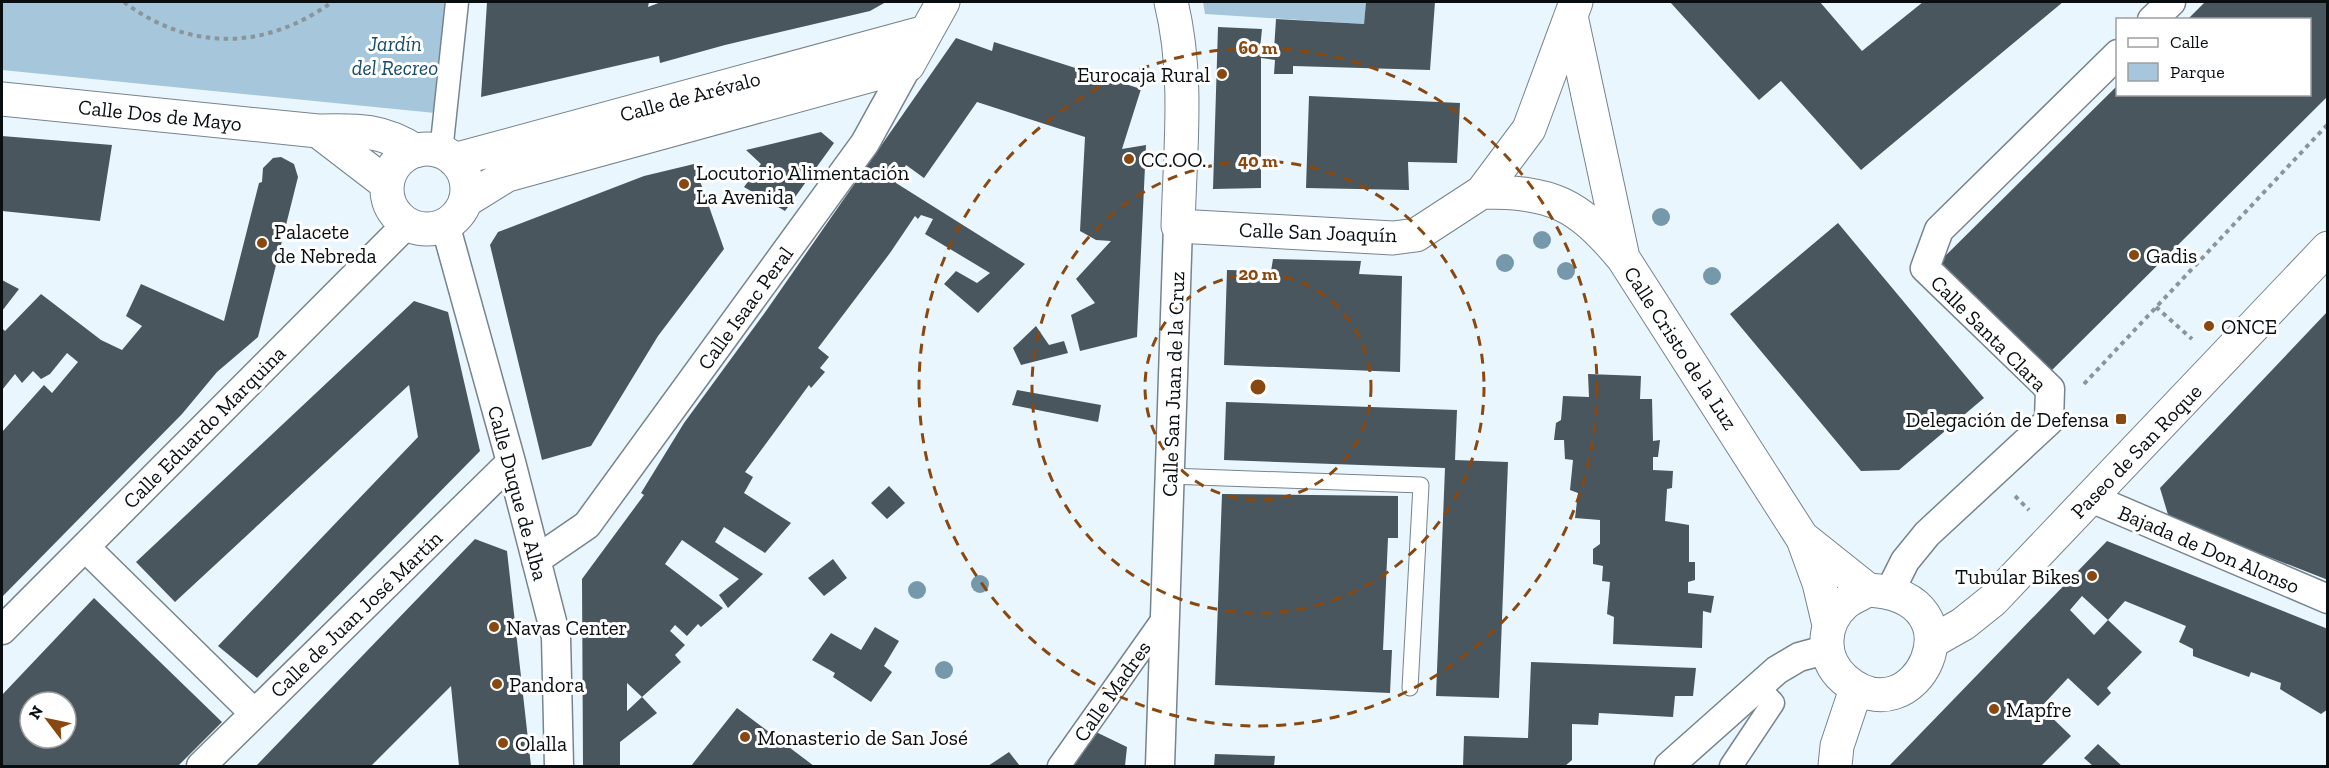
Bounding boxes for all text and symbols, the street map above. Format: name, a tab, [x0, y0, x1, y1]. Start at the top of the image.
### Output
legend	[2116, 18, 2311, 96]
park label: Jardín del Recreo	[352, 31, 438, 80]
text: Calle	[2170, 31, 2208, 53]
text: 60 m	[1238, 37, 1278, 59]
text: Parque	[2170, 61, 2225, 83]
place label: Eurocaja Rural	[1077, 62, 1210, 88]
street label: Calle de Arévalo	[617, 65, 763, 127]
marker: Eurocaja Rural	[1215, 67, 1229, 81]
street label: Calle Dos de Mayo	[77, 94, 243, 136]
place label: CC.OO.	[1141, 147, 1206, 172]
text: 40 m	[1238, 150, 1278, 172]
marker: CC.OO.	[1122, 152, 1136, 166]
place label: Locutorio Alimentación La Avenida	[696, 160, 909, 209]
marker: Locutorio Alimentación La Avenida	[677, 177, 691, 191]
street label: Calle San Joaquín	[1239, 217, 1397, 247]
place label: Palacete de Nebreda	[274, 219, 377, 268]
marker: Palacete de Nebreda	[255, 236, 269, 250]
street label: Calle Isaac Peral	[692, 241, 798, 374]
place label: Gadis	[2146, 243, 2197, 268]
marker: Gadis	[2127, 248, 2141, 262]
street label: Calle Cristo de la Luz	[1619, 262, 1743, 435]
text: 20 m	[1238, 263, 1278, 285]
street label: Calle Santa Clara	[1926, 270, 2052, 396]
street label: Calle San Juan de la Cruz	[1157, 271, 1189, 497]
place label: ONCE	[2221, 314, 2277, 339]
marker: ONCE	[2202, 319, 2216, 333]
street label: Calle Eduardo Marquina	[118, 341, 290, 513]
centre of rings	[1248, 377, 1268, 397]
street label: Paseo de San Roque	[2065, 378, 2207, 523]
street label: Calle Duque de Alba	[483, 403, 553, 583]
place label: Delegación de Defensa	[1905, 407, 2109, 432]
marker: Delegación de Defensa	[2114, 412, 2128, 426]
street label: Bajada de Don Alonso	[2114, 499, 2303, 599]
street label: Calle de Juan José Martín	[265, 525, 447, 703]
place label: Tubular Bikes	[1955, 564, 2080, 589]
marker: Tubular Bikes	[2085, 569, 2099, 583]
place label: Navas Center	[506, 615, 627, 640]
marker: Navas Center	[487, 620, 501, 634]
street label: Calle Madres	[1068, 636, 1156, 746]
place label: Pandora	[509, 672, 584, 697]
marker: Pandora	[490, 677, 504, 691]
north arrow	[18, 690, 78, 750]
place label: Mapfre	[2006, 697, 2072, 722]
text: N	[24, 702, 47, 723]
marker: Mapfre	[1987, 702, 2001, 716]
place label: Monasterio de San José	[757, 725, 968, 750]
marker: Monasterio de San José	[738, 730, 752, 744]
place label: Olalla	[515, 731, 567, 756]
marker: Olalla	[496, 736, 510, 750]

